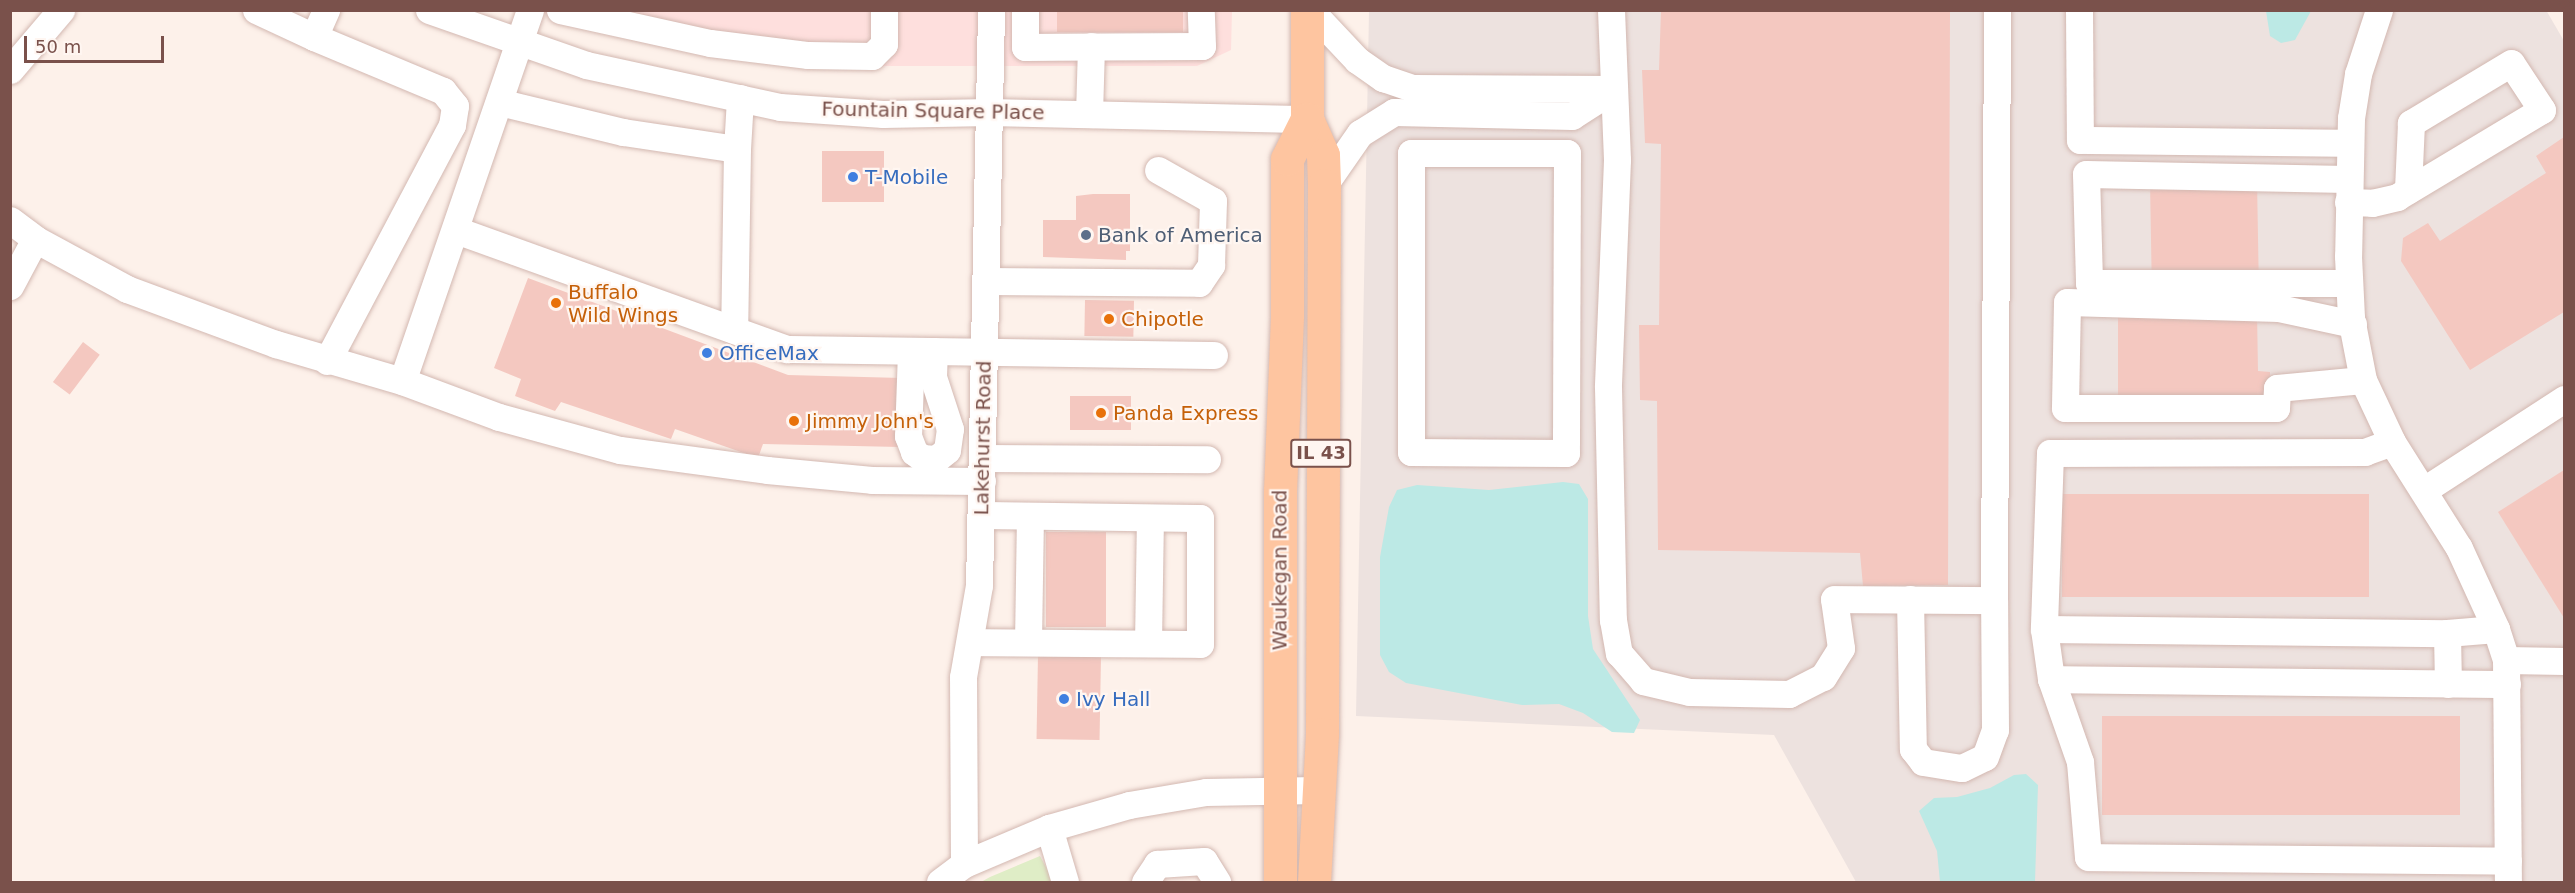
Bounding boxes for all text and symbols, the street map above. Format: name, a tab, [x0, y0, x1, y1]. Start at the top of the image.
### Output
scale bar	[27, 24, 166, 62]
text: 50 m	[35, 36, 81, 57]
street label: Fountain Square Place	[821, 97, 1045, 125]
place label: T-Mobile	[865, 165, 948, 189]
marker: T-Mobile	[846, 170, 860, 184]
place label: Bank of America	[1098, 223, 1263, 247]
marker: Bank of America	[1079, 228, 1093, 242]
place label: Buffalo Wild Wings	[568, 280, 678, 327]
marker: Buffalo Wild Wings	[549, 296, 563, 310]
place label: Chipotle	[1121, 307, 1204, 331]
marker: Chipotle	[1102, 312, 1116, 326]
place label: OfficeMax	[719, 341, 819, 365]
marker: OfficeMax	[700, 346, 714, 360]
street label: Lakehurst Road	[970, 360, 996, 516]
place label: Panda Express	[1113, 401, 1258, 425]
marker: Panda Express	[1094, 406, 1108, 420]
place label: Jimmy John's	[806, 409, 934, 433]
marker: Jimmy John's	[787, 414, 801, 428]
road number: IL 43	[1290, 438, 1352, 468]
street label: Waukegan Road	[1268, 490, 1292, 650]
place label: Ivy Hall	[1076, 687, 1150, 711]
marker: Ivy Hall	[1057, 692, 1071, 706]

